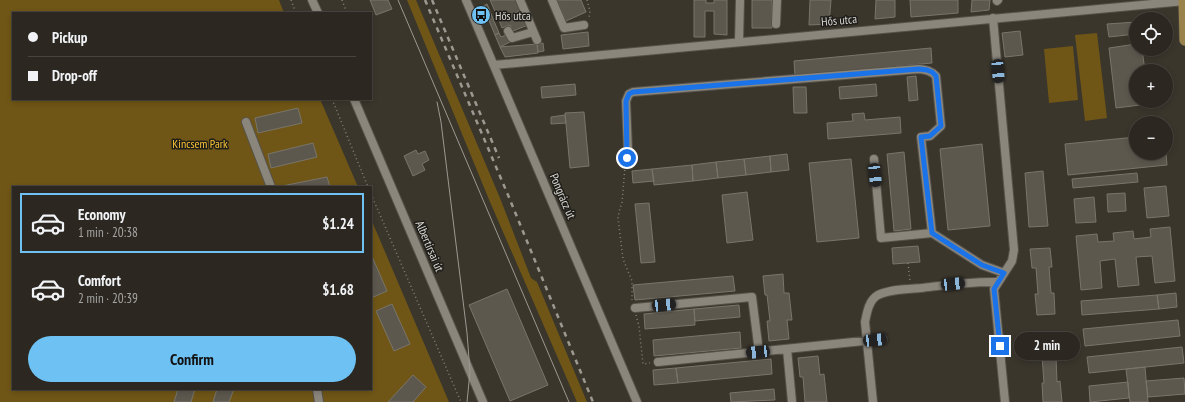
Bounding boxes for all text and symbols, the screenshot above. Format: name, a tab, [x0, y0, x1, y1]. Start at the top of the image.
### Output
bus stop icon: Hős utca	[470, 4, 492, 26]
place label: Hős utca	[495, 8, 531, 23]
street label: Hős utca	[821, 11, 858, 29]
map controls	[1129, 12, 1173, 160]
button: locate	[1129, 12, 1173, 56]
text: Pickup	[52, 28, 87, 47]
car	[991, 59, 1005, 83]
button: +	[1129, 64, 1173, 108]
text: Drop-off	[52, 66, 97, 85]
button: −	[1129, 116, 1173, 160]
park label: Kincsem Park	[172, 136, 228, 151]
route start	[618, 149, 636, 167]
car	[868, 162, 882, 188]
street label: Pongrácz út	[547, 171, 580, 222]
icon: car	[30, 205, 66, 241]
text: Economy	[78, 205, 126, 224]
text: $1.24	[322, 214, 354, 233]
street label: Albertirsai út	[413, 218, 448, 274]
text: 1 min · 20:38	[78, 224, 138, 241]
icon: car	[30, 271, 66, 307]
text: Comfort	[78, 271, 121, 290]
car	[940, 277, 966, 291]
text: $1.68	[322, 280, 354, 299]
text: 2 min · 20:39	[78, 290, 138, 307]
car	[652, 298, 676, 312]
callout: 2 min	[1014, 332, 1080, 360]
car	[862, 333, 888, 347]
button: Confirm	[28, 336, 356, 382]
route end	[991, 337, 1009, 355]
text: 2 min	[1034, 337, 1060, 354]
car	[745, 345, 771, 359]

